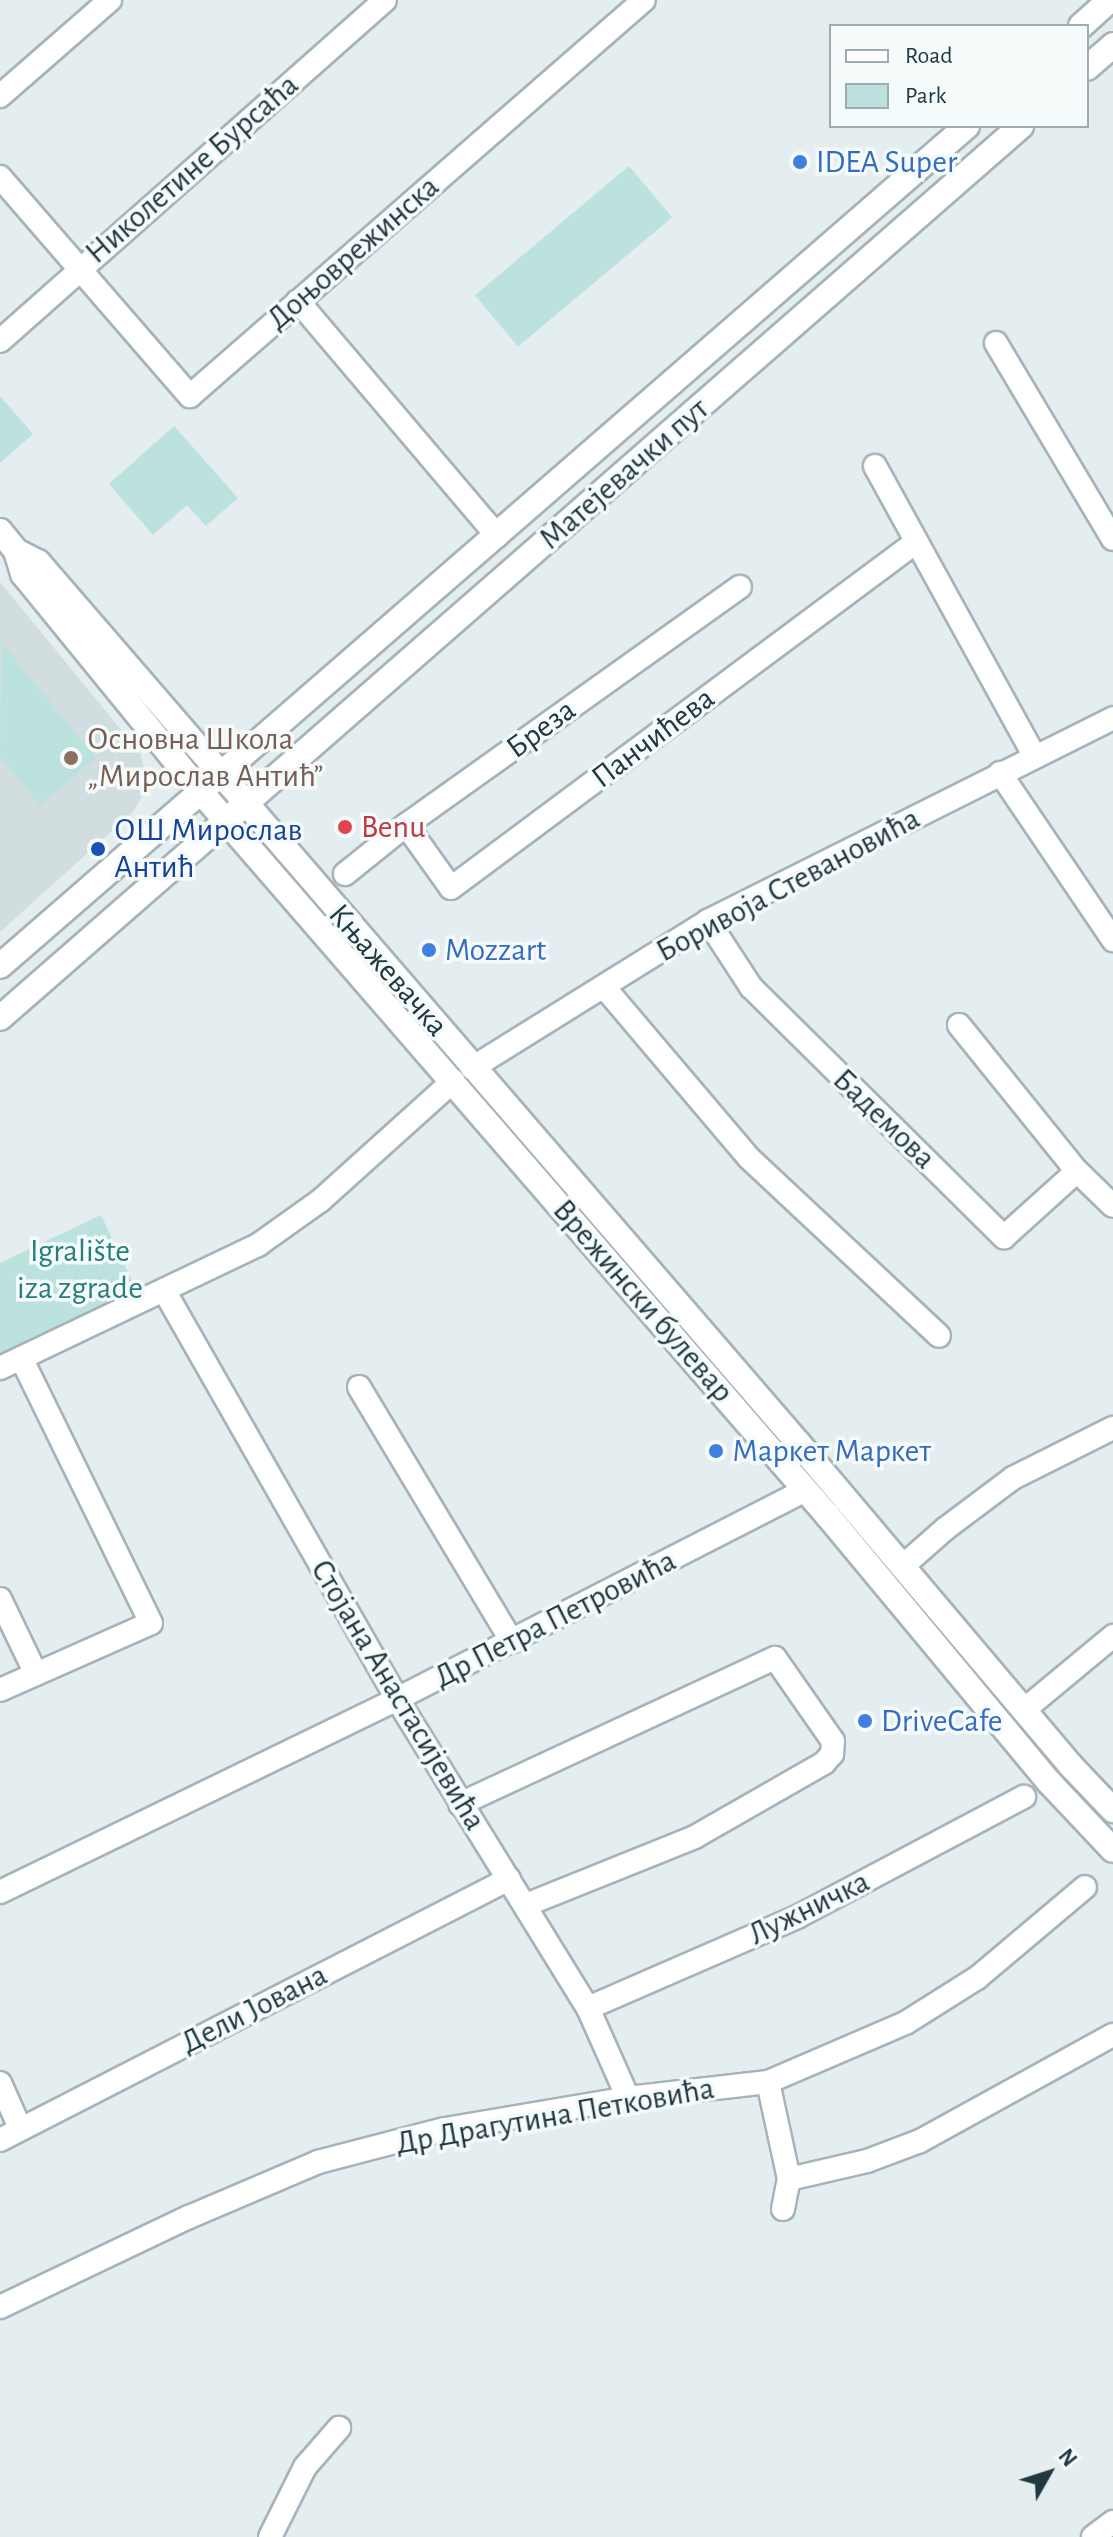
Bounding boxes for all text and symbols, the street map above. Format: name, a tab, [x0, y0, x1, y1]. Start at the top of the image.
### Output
legend	[829, 24, 1089, 128]
text: Road	[905, 44, 953, 68]
street label: Николетине Бурсаћа	[78, 66, 306, 272]
text: Park	[905, 84, 946, 108]
place label: IDEA Super	[816, 143, 957, 181]
marker: IDEA Super	[791, 153, 809, 171]
street label: Доњоврежинска	[259, 168, 447, 338]
street label: Матејевачки пут	[531, 390, 717, 558]
street label: Панчићева	[584, 679, 722, 797]
street label: Бреза	[499, 691, 583, 767]
place label: Основна Школа „Мирослав Антић”	[87, 721, 323, 796]
marker: Основна Школа „Мирослав Антић”	[62, 749, 80, 767]
street label: Боривоја Стевановића	[650, 799, 926, 971]
place label: Benu	[361, 808, 425, 846]
place label: ОШ Мирослав Антић	[114, 812, 302, 887]
marker: Benu	[336, 818, 354, 836]
marker: ОШ Мирослав Антић	[89, 840, 107, 858]
street label: Књажевачка	[320, 896, 456, 1044]
place label: Mozzart	[445, 931, 546, 969]
marker: Mozzart	[420, 941, 438, 959]
street label: Бадемова	[825, 1061, 943, 1177]
street label: Врежински булевар	[544, 1192, 742, 1410]
park label: Igralište iza zgrade	[17, 1233, 143, 1308]
place label: Маркет Маркет	[732, 1432, 931, 1470]
marker: Маркет Маркет	[707, 1442, 725, 1460]
street label: Др Петра Петровића	[428, 1541, 682, 1697]
street label: Стојана Анастасијевића	[302, 1553, 494, 1837]
place label: DriveCafe	[881, 1702, 1003, 1740]
marker: DriveCafe	[856, 1712, 874, 1730]
street label: Лужничка	[742, 1862, 876, 1954]
street label: Дели Јована	[174, 1956, 334, 2062]
street label: Др Драгутина Петковића	[393, 2069, 717, 2163]
north arrow	[1009, 2433, 1089, 2513]
text: N	[1054, 2445, 1081, 2471]

